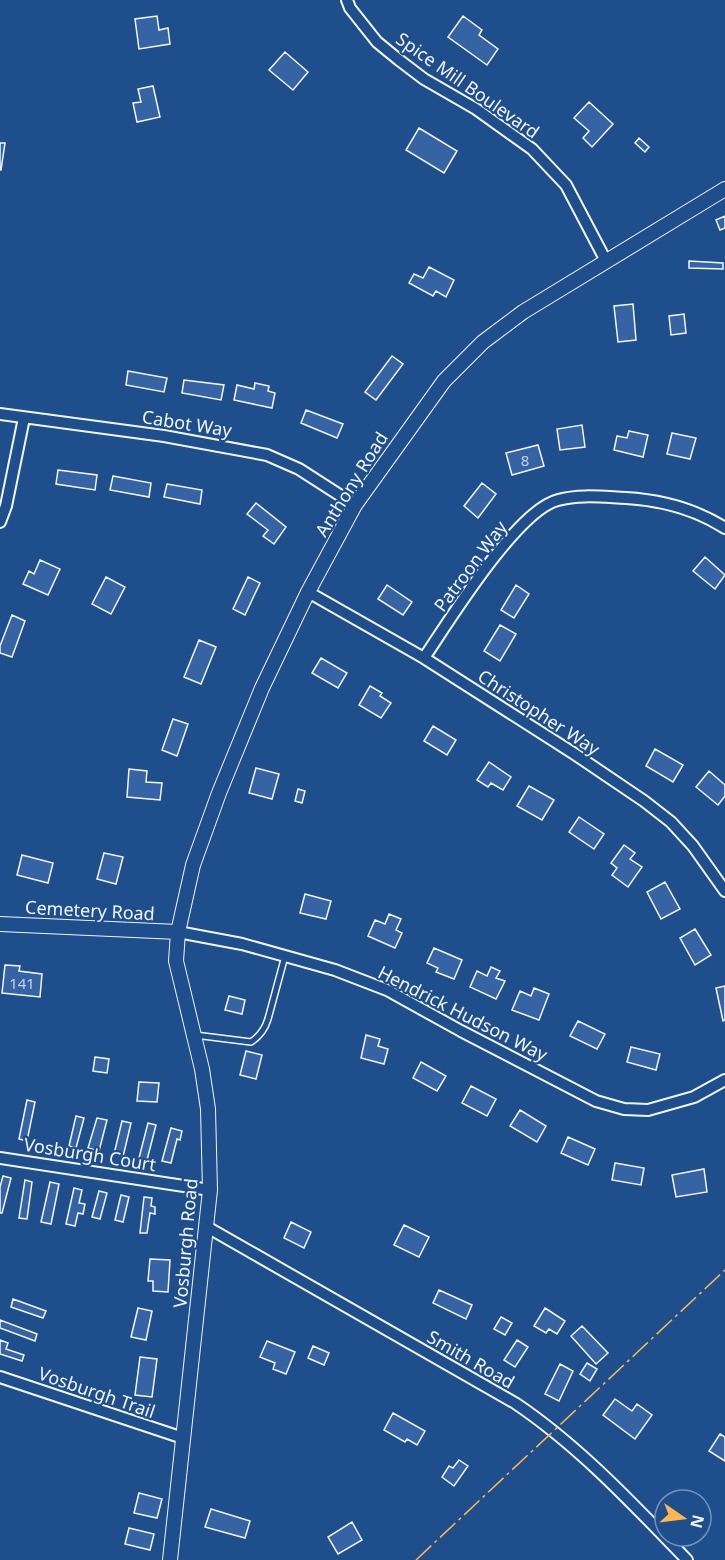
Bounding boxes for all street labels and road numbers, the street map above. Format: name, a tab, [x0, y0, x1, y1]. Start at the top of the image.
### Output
street label: Spice Mill Boulevard	[392, 27, 544, 143]
street label: Cabot Way	[141, 404, 234, 442]
street label: Anthony Road	[309, 427, 393, 541]
street label: Patroon Way	[428, 515, 513, 616]
street label: Christopher Way	[473, 664, 605, 761]
street label: Cemetery Road	[25, 895, 155, 925]
street label: Hendrick Hudson Way	[374, 960, 553, 1067]
street label: Vosburgh Court	[22, 1132, 158, 1176]
street label: Vosburgh Road	[167, 1177, 203, 1309]
street label: Smith Road	[423, 1324, 519, 1394]
street label: Vosburgh Trail	[35, 1361, 159, 1423]

